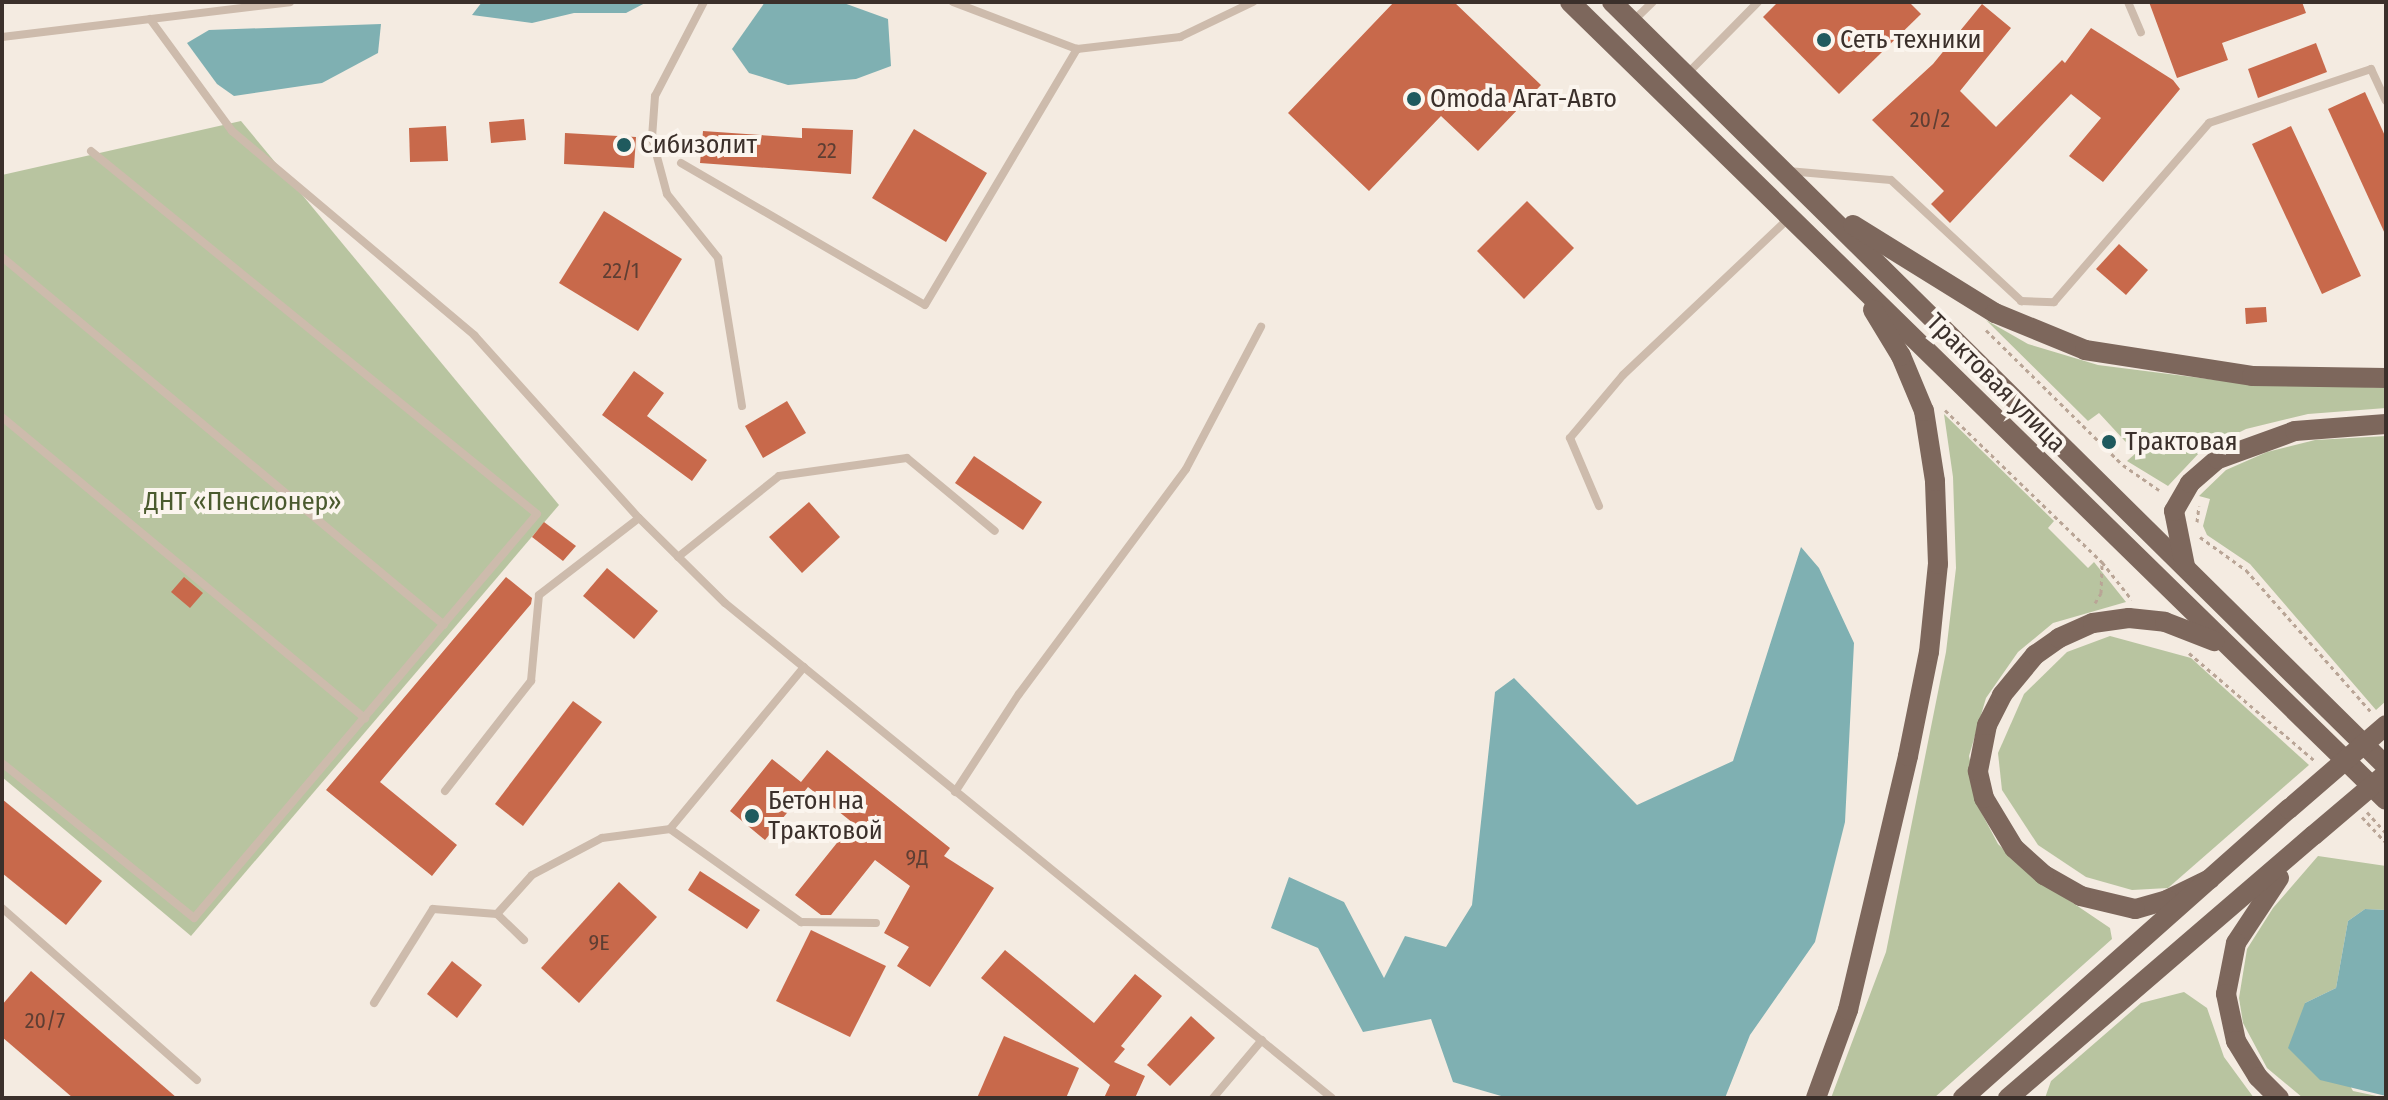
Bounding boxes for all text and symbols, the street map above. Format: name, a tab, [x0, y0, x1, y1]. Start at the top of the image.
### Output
place label: Сеть техники	[1840, 24, 1982, 56]
marker: Сеть техники	[1815, 31, 1833, 49]
place label: Omoda Агат-Авто	[1430, 83, 1617, 115]
marker: Omoda Агат-Авто	[1405, 90, 1423, 108]
house number: 20/2	[1910, 107, 1950, 133]
place label: Сибизолит	[640, 129, 757, 161]
marker: Сибизолит	[615, 136, 633, 154]
house number: 22	[817, 138, 837, 164]
house number: 22/1	[603, 258, 639, 284]
street label: Трактовая улица	[1920, 307, 2072, 459]
place label: Трактовая	[2125, 426, 2238, 458]
marker: Трактовая	[2100, 433, 2118, 451]
park label: ДНТ «Пенсионер»	[144, 486, 342, 518]
place label: Бетон на Трактовой	[768, 785, 883, 846]
marker: Бетон на Трактовой	[743, 807, 761, 825]
house number: 9Д	[906, 845, 928, 871]
house number: 9Е	[588, 930, 610, 956]
house number: 20/7	[25, 1008, 65, 1034]

